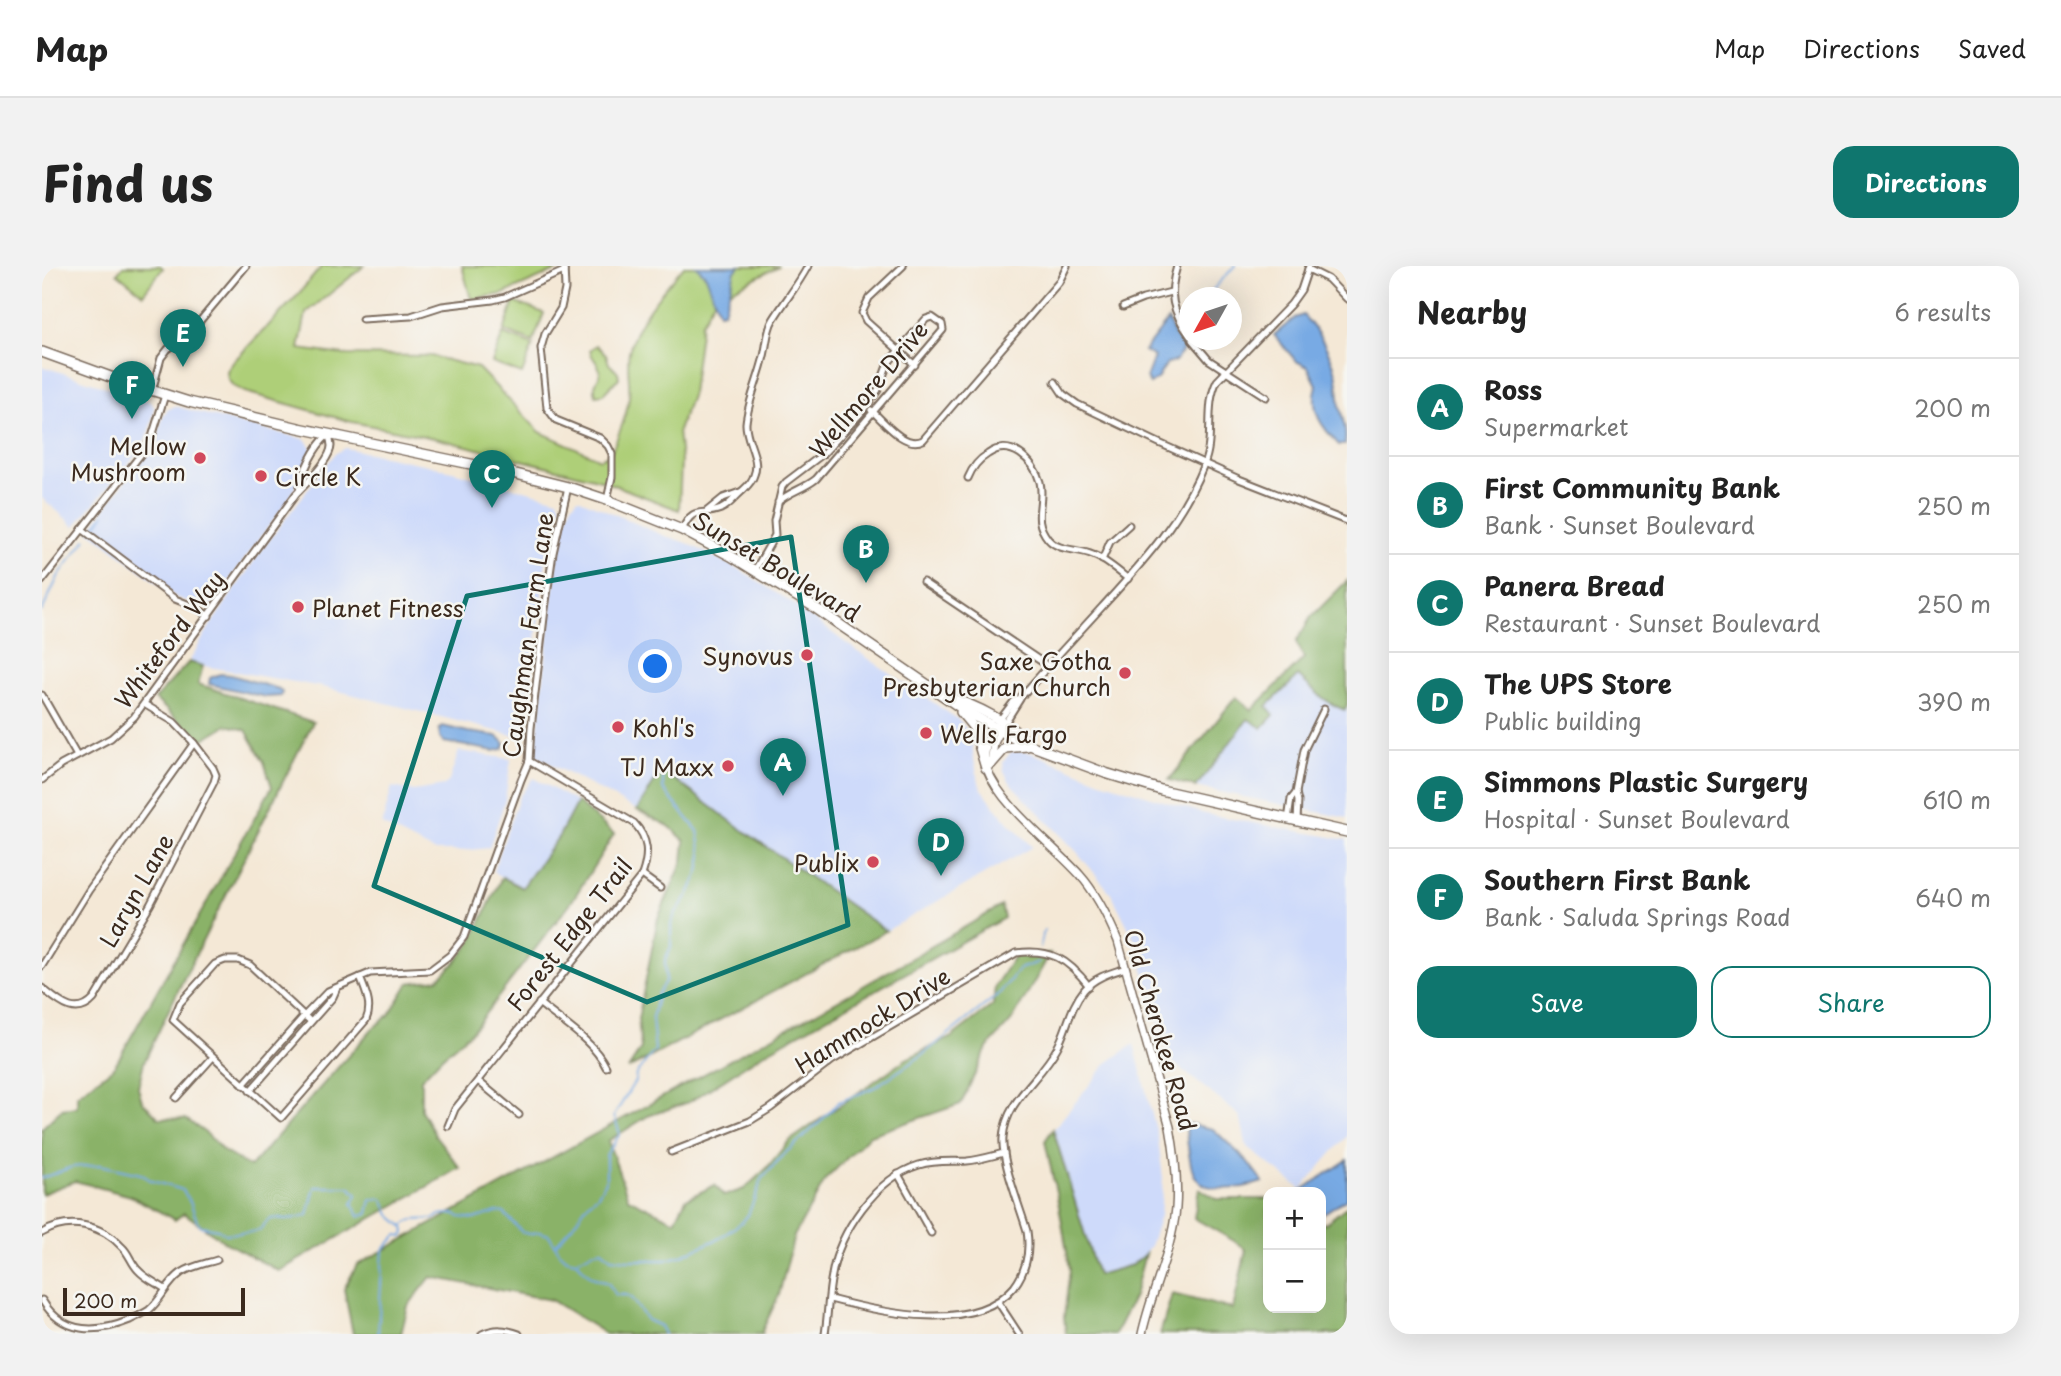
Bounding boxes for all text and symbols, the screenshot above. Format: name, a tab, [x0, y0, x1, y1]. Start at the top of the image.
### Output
text: Map	[35, 23, 108, 73]
text: Map	[1714, 30, 1765, 66]
text: Directions	[1803, 30, 1920, 66]
text: Saved	[1958, 30, 2026, 66]
text: Find us	[42, 145, 213, 219]
button: Directions	[1833, 146, 2019, 218]
north arrow	[1179, 287, 1242, 350]
text: Nearby	[1417, 289, 1527, 334]
text: 6 results	[1895, 294, 1991, 329]
pin: E	[160, 309, 206, 367]
street label: Wellmore Drive	[800, 313, 936, 465]
pin: F	[109, 361, 155, 419]
text: Ross	[1484, 370, 1542, 409]
text: A	[1431, 390, 1449, 425]
text: 200 m	[1914, 390, 1991, 425]
text: Supermarket	[1484, 409, 1628, 444]
place label: Mellow Mushroom	[71, 428, 186, 489]
marker: Mellow Mushroom	[192, 450, 208, 466]
pin: C	[469, 450, 515, 508]
place label: Circle K	[275, 459, 361, 494]
marker: Circle K	[253, 468, 269, 484]
text: First Community Bank	[1484, 468, 1780, 507]
text: B	[1432, 488, 1448, 523]
text: 250 m	[1917, 488, 1991, 523]
street label: Sunset Boulevard	[688, 505, 866, 627]
text: Bank · Sunset Boulevard	[1484, 507, 1755, 542]
street label: Caughman Farm Lane	[492, 510, 562, 760]
pin: B	[843, 525, 889, 583]
street label: Whiteford Way	[105, 563, 233, 715]
text: Panera Bread	[1484, 566, 1665, 605]
text: C	[1431, 586, 1449, 621]
text: 250 m	[1917, 586, 1991, 621]
place label: Planet Fitness	[312, 590, 464, 625]
marker: Planet Fitness	[290, 599, 306, 615]
text: Restaurant · Sunset Boulevard	[1484, 605, 1820, 640]
place label: Synovus	[702, 638, 793, 673]
place label: Saxe Gotha Presbyterian Church	[883, 643, 1112, 704]
marker: Synovus	[799, 647, 815, 663]
your location	[638, 649, 672, 683]
text: The UPS Store	[1484, 664, 1672, 703]
marker: Saxe Gotha Presbyterian Church	[1117, 665, 1133, 681]
text: D	[1431, 684, 1449, 719]
text: 390 m	[1917, 684, 1991, 719]
text: Public building	[1484, 703, 1641, 738]
place label: Kohl's	[632, 710, 695, 745]
place label: Wells Fargo	[940, 716, 1067, 751]
marker: Kohl's	[610, 719, 626, 735]
marker: Wells Fargo	[918, 725, 934, 741]
pin: A	[760, 738, 806, 796]
place label: TJ Maxx	[620, 749, 714, 784]
marker: TJ Maxx	[720, 758, 736, 774]
text: Simmons Plastic Surgery	[1484, 762, 1808, 801]
text: E	[1433, 782, 1447, 817]
text: 610 m	[1923, 782, 1991, 817]
text: Hospital · Sunset Boulevard	[1484, 801, 1790, 836]
pin: D	[918, 818, 964, 876]
street label: Laryn Lane	[90, 827, 182, 953]
place label: Publix	[794, 845, 859, 880]
street label: Forest Edge Trail	[498, 850, 640, 1018]
marker: Publix	[865, 854, 881, 870]
text: Southern First Bank	[1484, 860, 1750, 899]
text: F	[1433, 880, 1447, 915]
text: 640 m	[1915, 880, 1991, 915]
text: Bank · Saluda Springs Road	[1484, 899, 1791, 934]
street label: Old Cherokee Road	[1115, 925, 1207, 1135]
street label: Hammock Drive	[788, 958, 956, 1082]
button: Save	[1417, 966, 1697, 1038]
button: Share	[1711, 966, 1991, 1038]
map controls	[1263, 1187, 1326, 1313]
button: +	[1263, 1187, 1326, 1250]
button: −	[1263, 1250, 1326, 1313]
scale bar	[63, 1285, 245, 1317]
text: 200 m	[74, 1286, 137, 1314]

